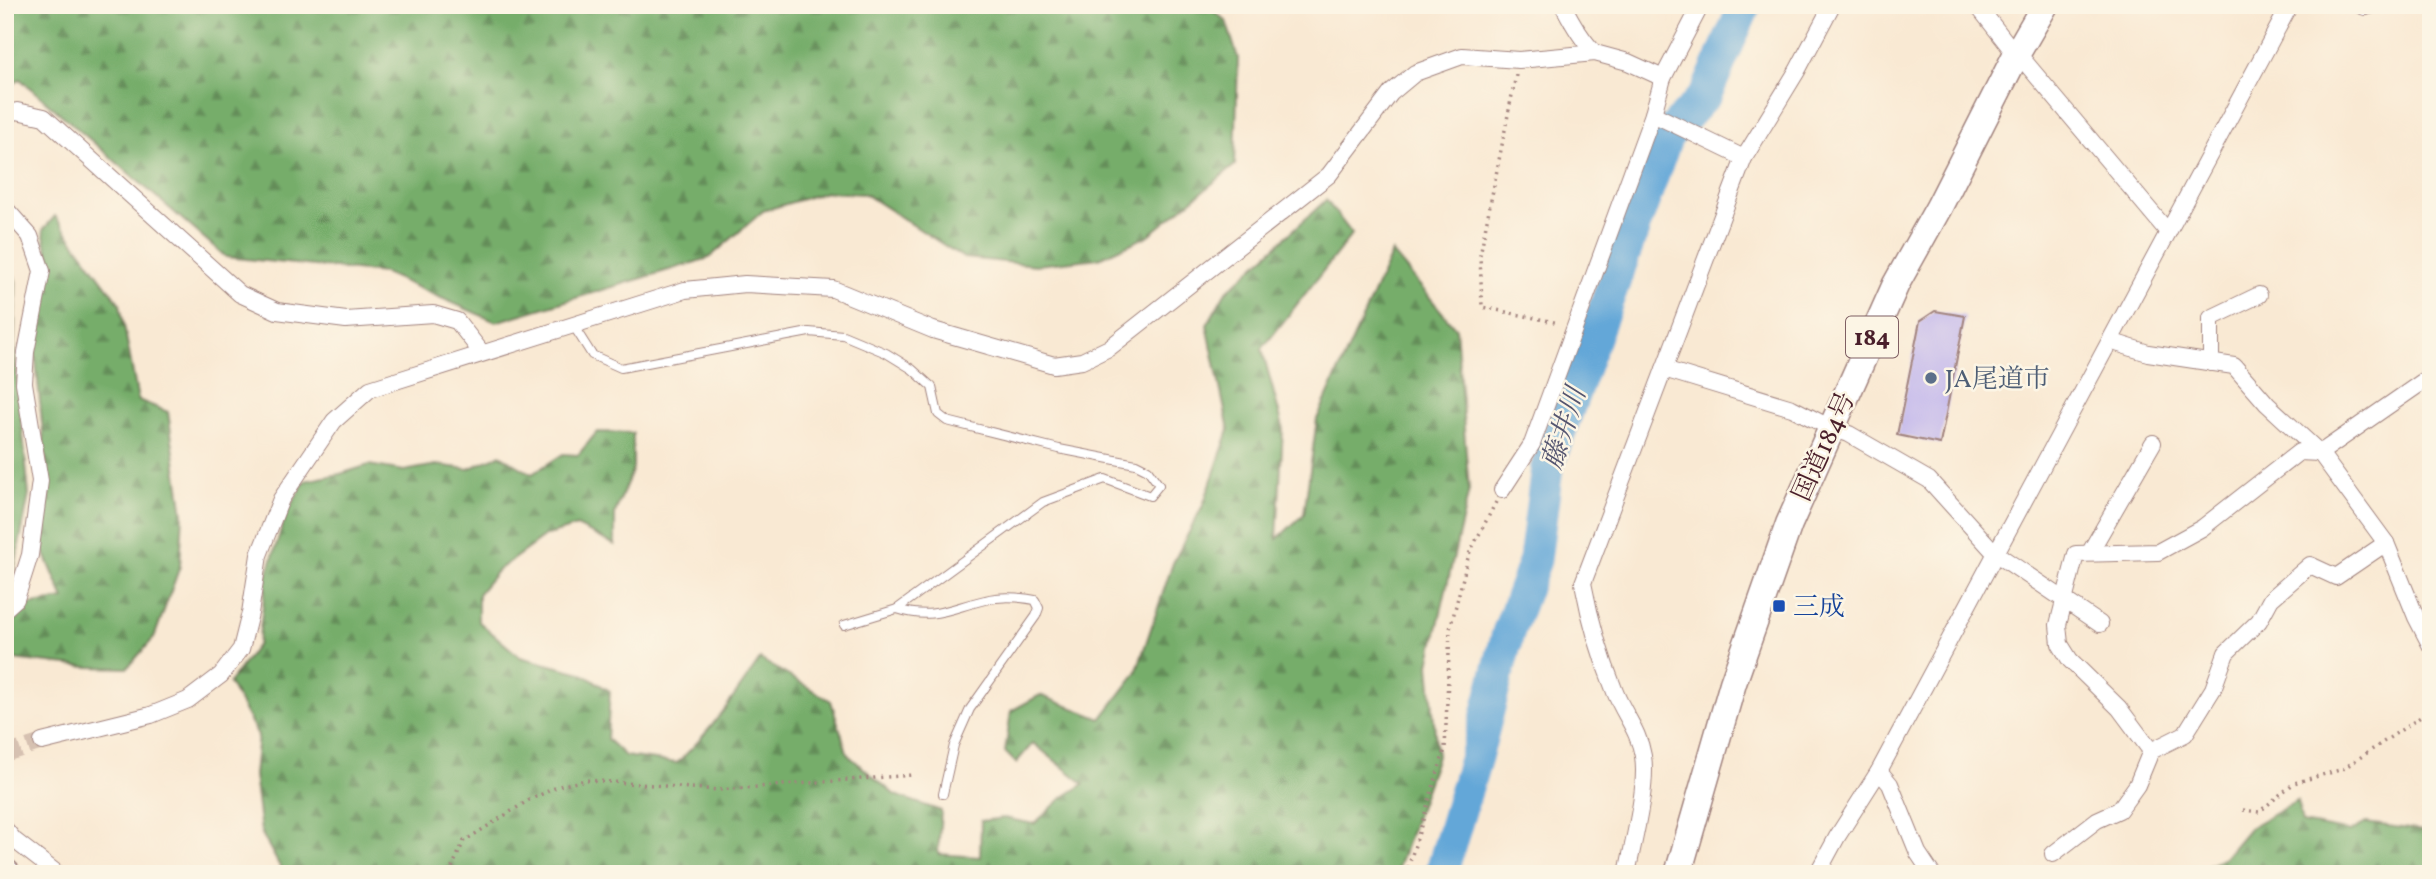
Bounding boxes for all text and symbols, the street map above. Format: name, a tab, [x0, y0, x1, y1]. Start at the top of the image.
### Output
road number: 184	[1846, 316, 1898, 358]
place label: JA尾道市	[1945, 362, 2050, 398]
marker: JA尾道市	[1923, 370, 1939, 386]
water label: 藤井川	[1534, 380, 1598, 475]
street label: 国道184号	[1785, 386, 1865, 507]
place label: 三成	[1793, 590, 1845, 626]
marker: 三成	[1771, 598, 1787, 614]

